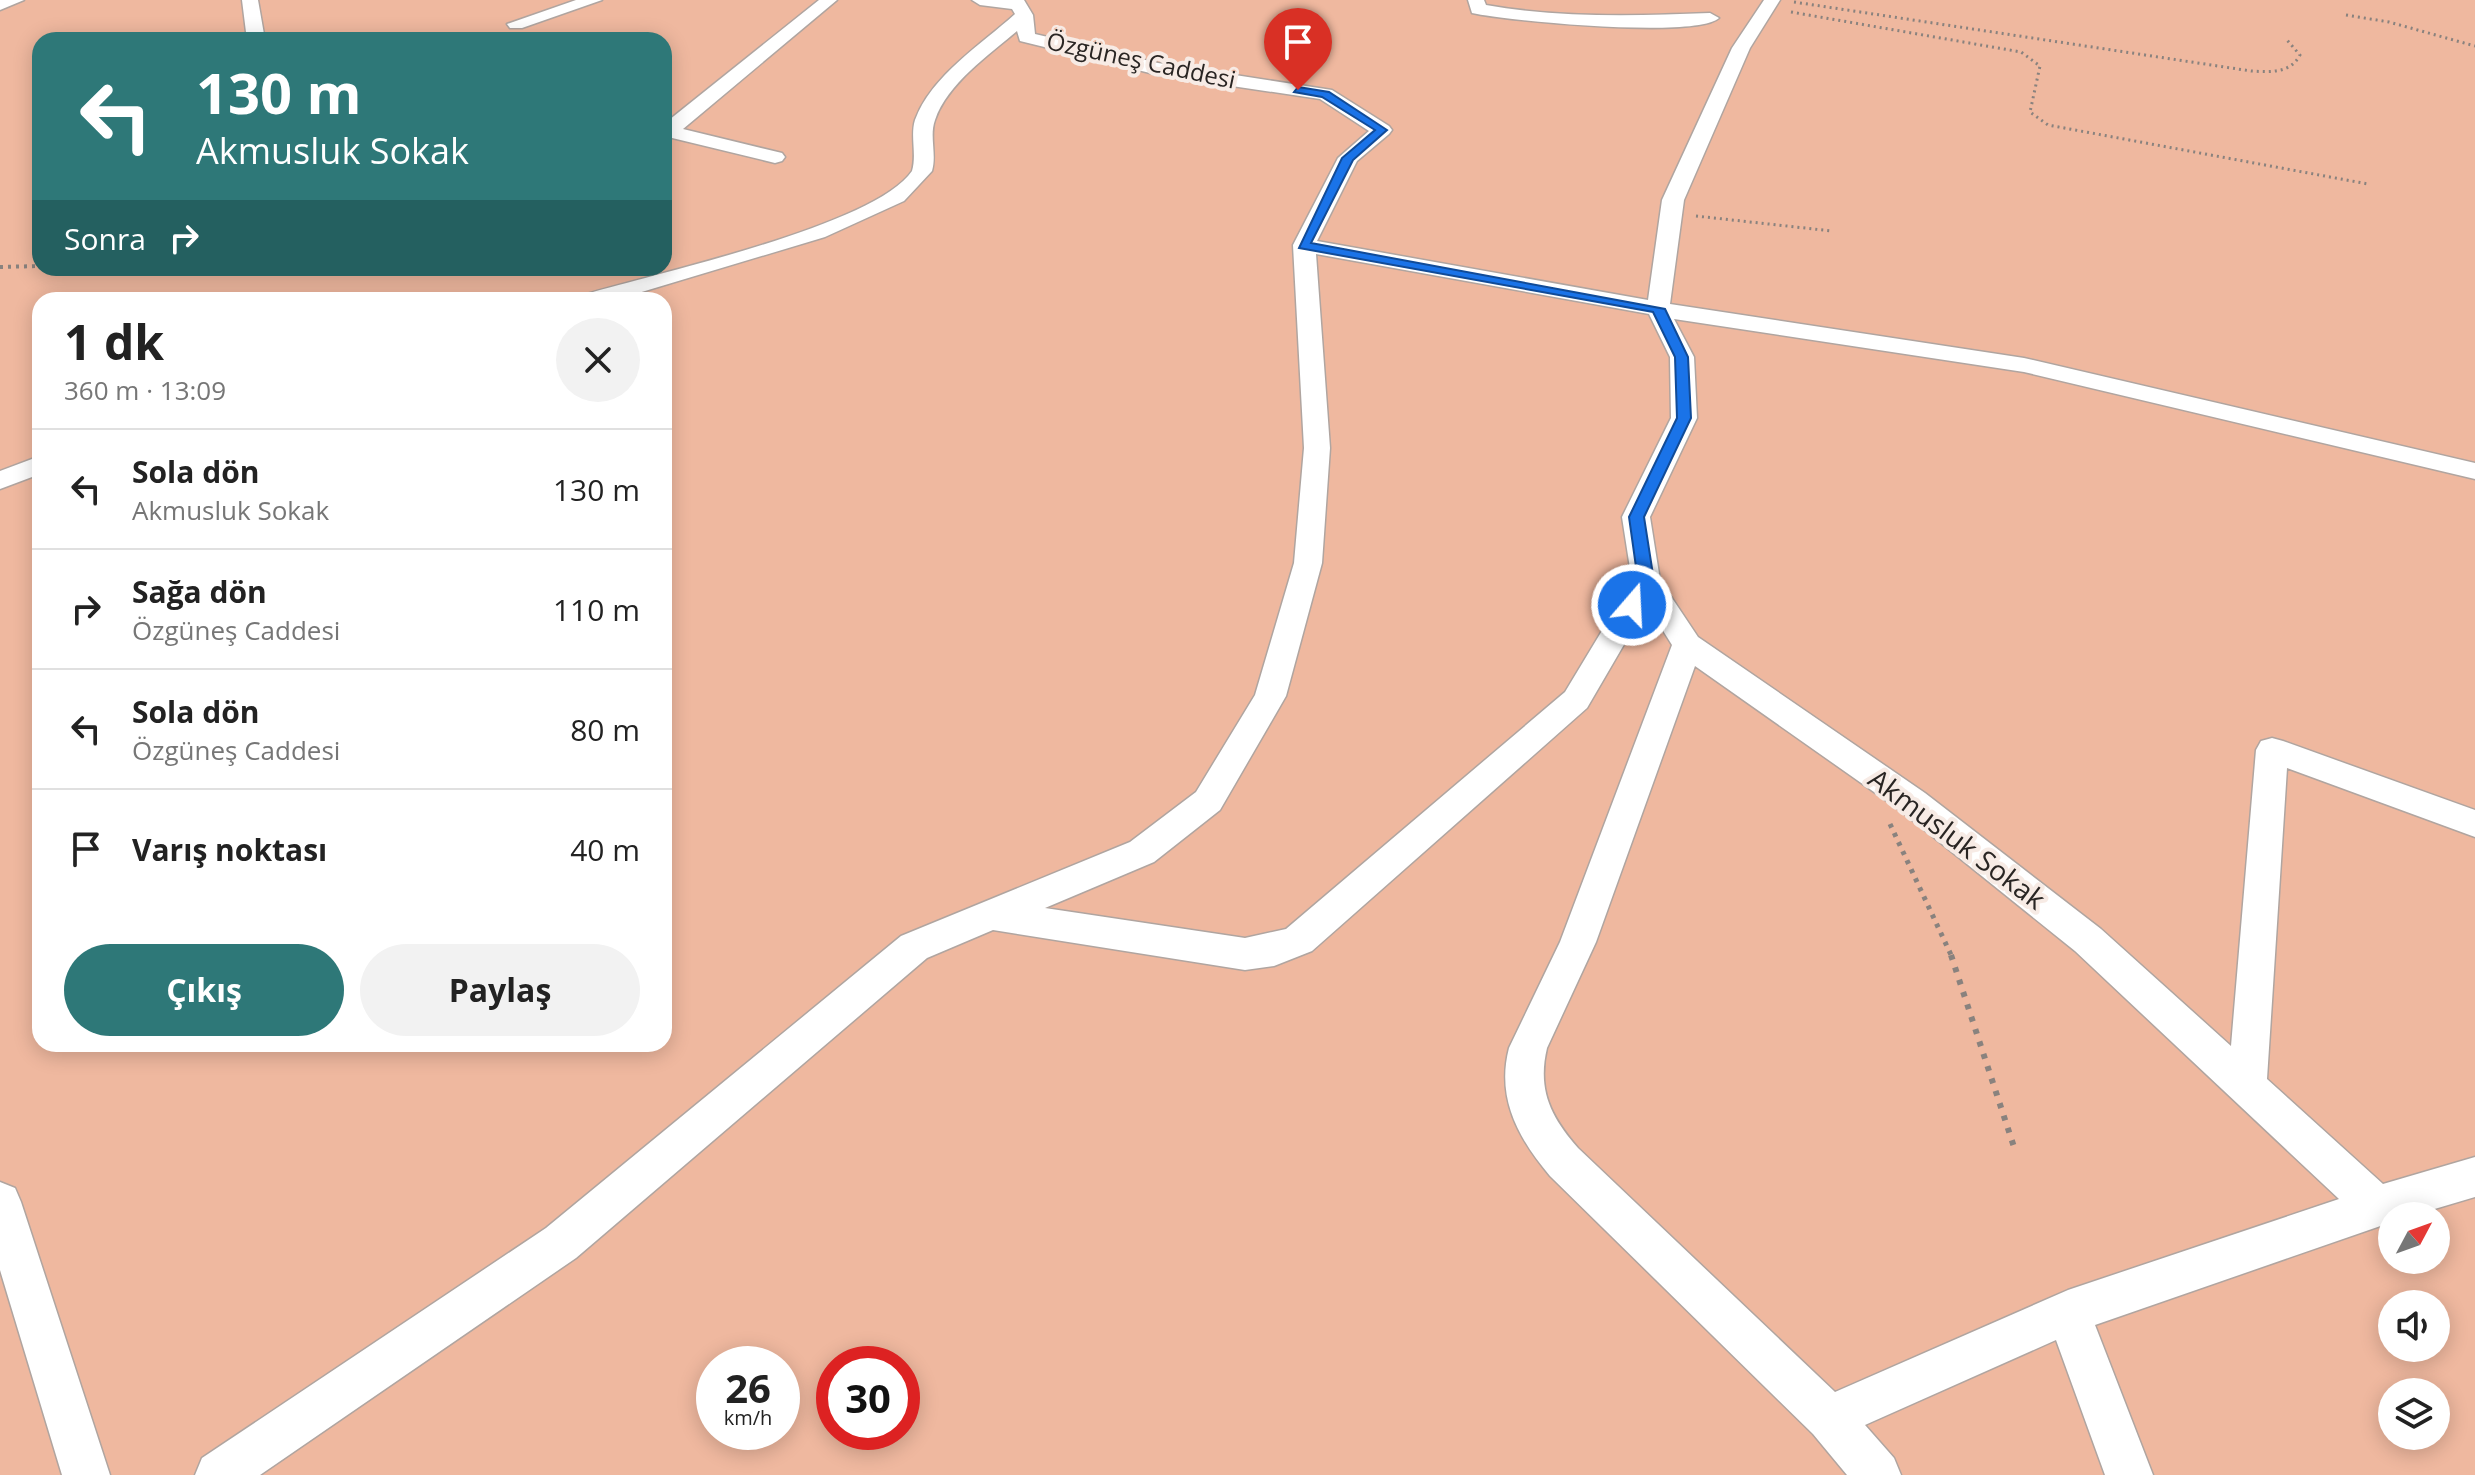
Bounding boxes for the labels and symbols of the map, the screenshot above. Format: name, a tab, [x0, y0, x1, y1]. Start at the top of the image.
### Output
pin	[1264, 8, 1332, 90]
street label: Özgüneş Caddesi	[1044, 23, 1239, 96]
position arrow	[1590, 563, 1674, 647]
street label: Akmusluk Sokak	[1861, 759, 2054, 917]
north arrow	[2378, 1202, 2450, 1274]
speed limit sign: 30	[816, 1346, 920, 1450]

